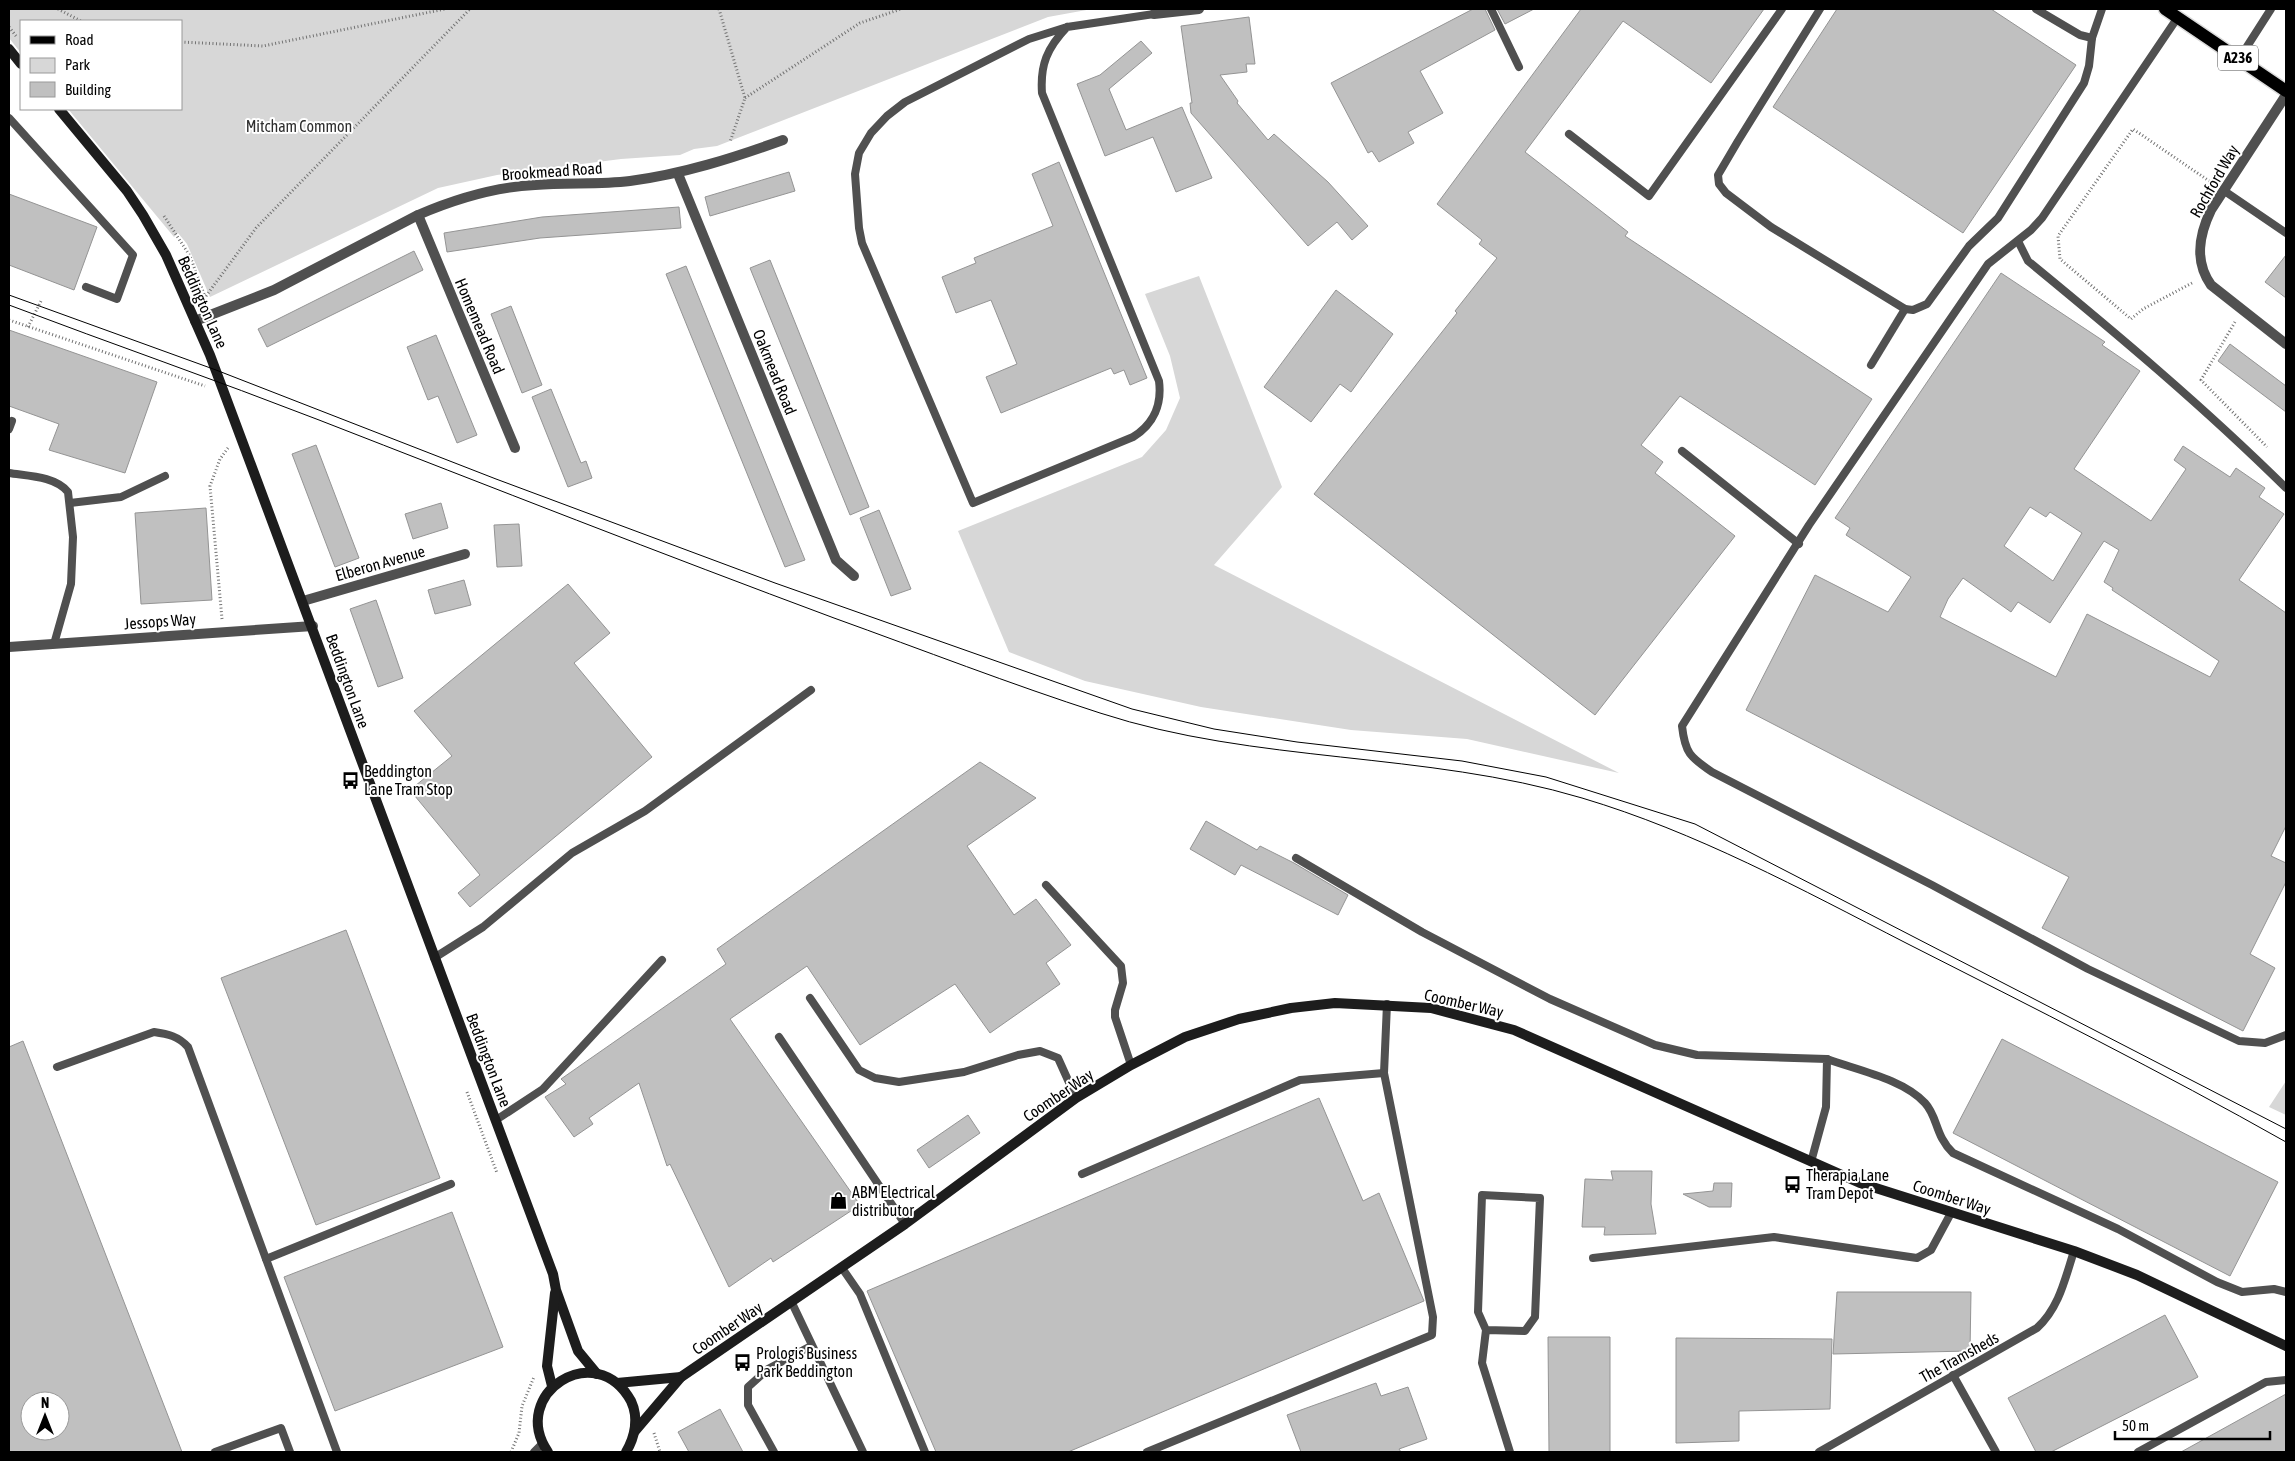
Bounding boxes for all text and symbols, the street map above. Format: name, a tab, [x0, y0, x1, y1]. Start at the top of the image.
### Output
legend	[20, 20, 182, 110]
text: Road	[65, 31, 94, 48]
road number: A236	[2218, 46, 2258, 70]
text: Park	[65, 56, 90, 73]
text: Building	[65, 81, 111, 98]
park label: Mitcham Common	[246, 117, 352, 135]
street label: Rochford Way	[2186, 141, 2243, 221]
street label: Brookmead Road	[501, 159, 603, 183]
street label: Beddington Lane	[174, 253, 231, 351]
street label: Homemead Road	[452, 275, 508, 377]
street label: Oakmead Road	[750, 327, 800, 417]
street label: Elberon Avenue	[333, 542, 427, 584]
street label: Jessops Way	[124, 609, 197, 633]
street label: Beddington Lane	[322, 631, 373, 731]
place label: Beddington Lane Tram Stop	[364, 762, 453, 799]
bus stop icon: Beddington Lane Tram Stop	[340, 770, 360, 790]
street label: Coomber Way	[1422, 985, 1506, 1022]
street label: Beddington Lane	[462, 1011, 515, 1110]
street label: Coomber Way	[1020, 1065, 1097, 1126]
place label: Therapia Lane Tram Depot	[1806, 1166, 1889, 1203]
bus stop icon: Therapia Lane Tram Depot	[1782, 1174, 1802, 1194]
street label: Coomber Way	[1911, 1176, 1994, 1219]
place label: ABM Electrical distributor	[852, 1183, 936, 1219]
shop icon: ABM Electrical distributor	[828, 1191, 848, 1211]
street label: Coomber Way	[689, 1298, 766, 1359]
street label: The Tramsheds	[1917, 1328, 2002, 1386]
place label: Prologis Business Park Beddington	[756, 1344, 857, 1381]
bus stop icon: Prologis Business Park Beddington	[732, 1352, 752, 1372]
north arrow	[20, 1391, 70, 1441]
text: N	[41, 1395, 49, 1411]
scale bar	[2115, 1408, 2270, 1440]
text: 50 m	[2122, 1417, 2149, 1434]

